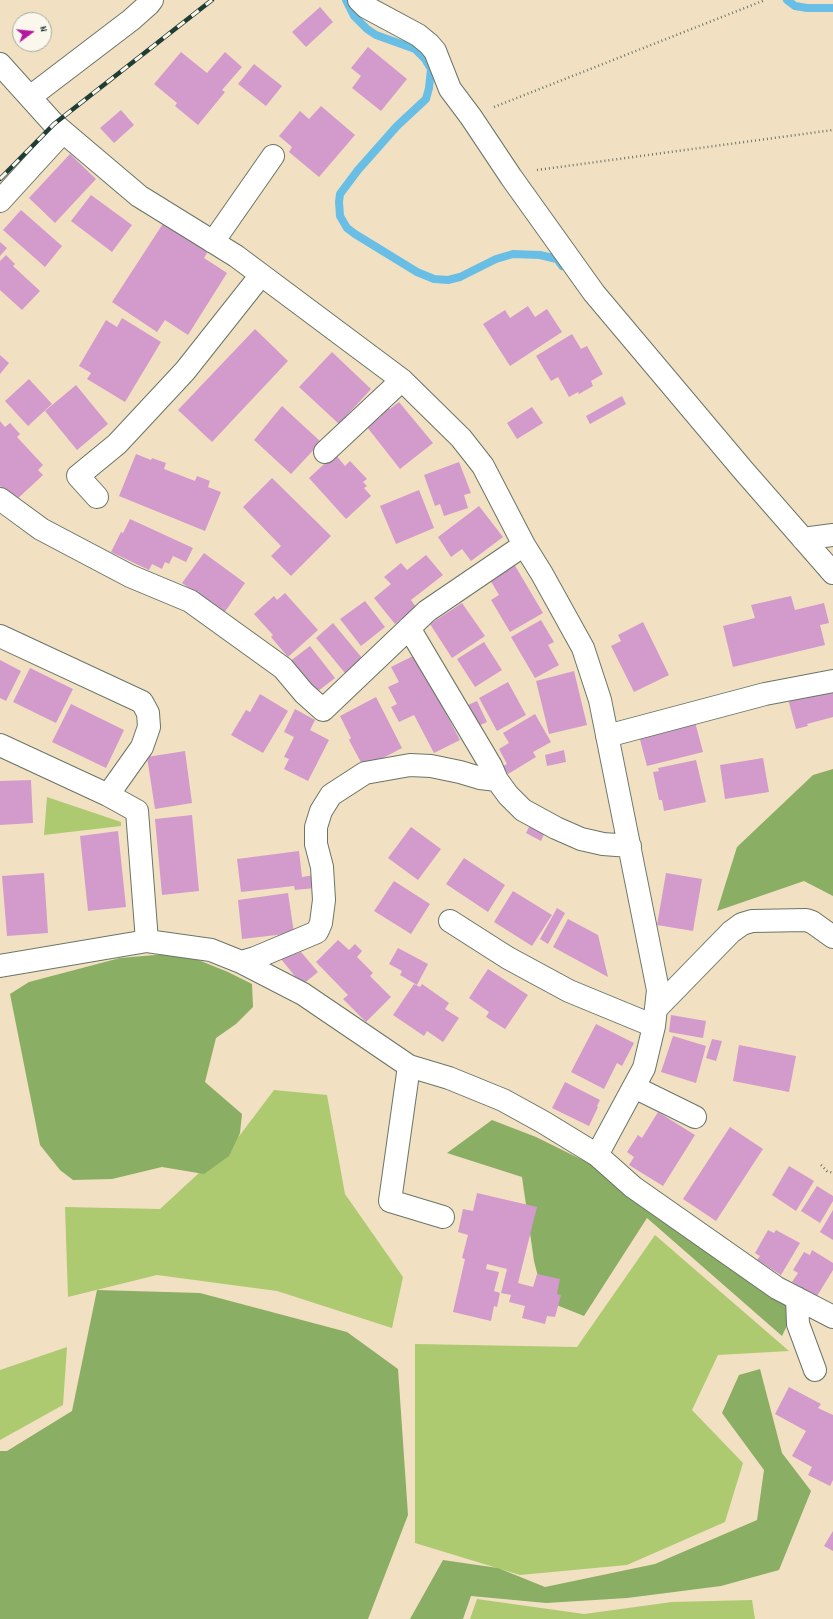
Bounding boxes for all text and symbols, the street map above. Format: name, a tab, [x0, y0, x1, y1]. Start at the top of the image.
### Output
north arrow	[12, 12, 52, 52]
text: N	[34, 24, 51, 34]

